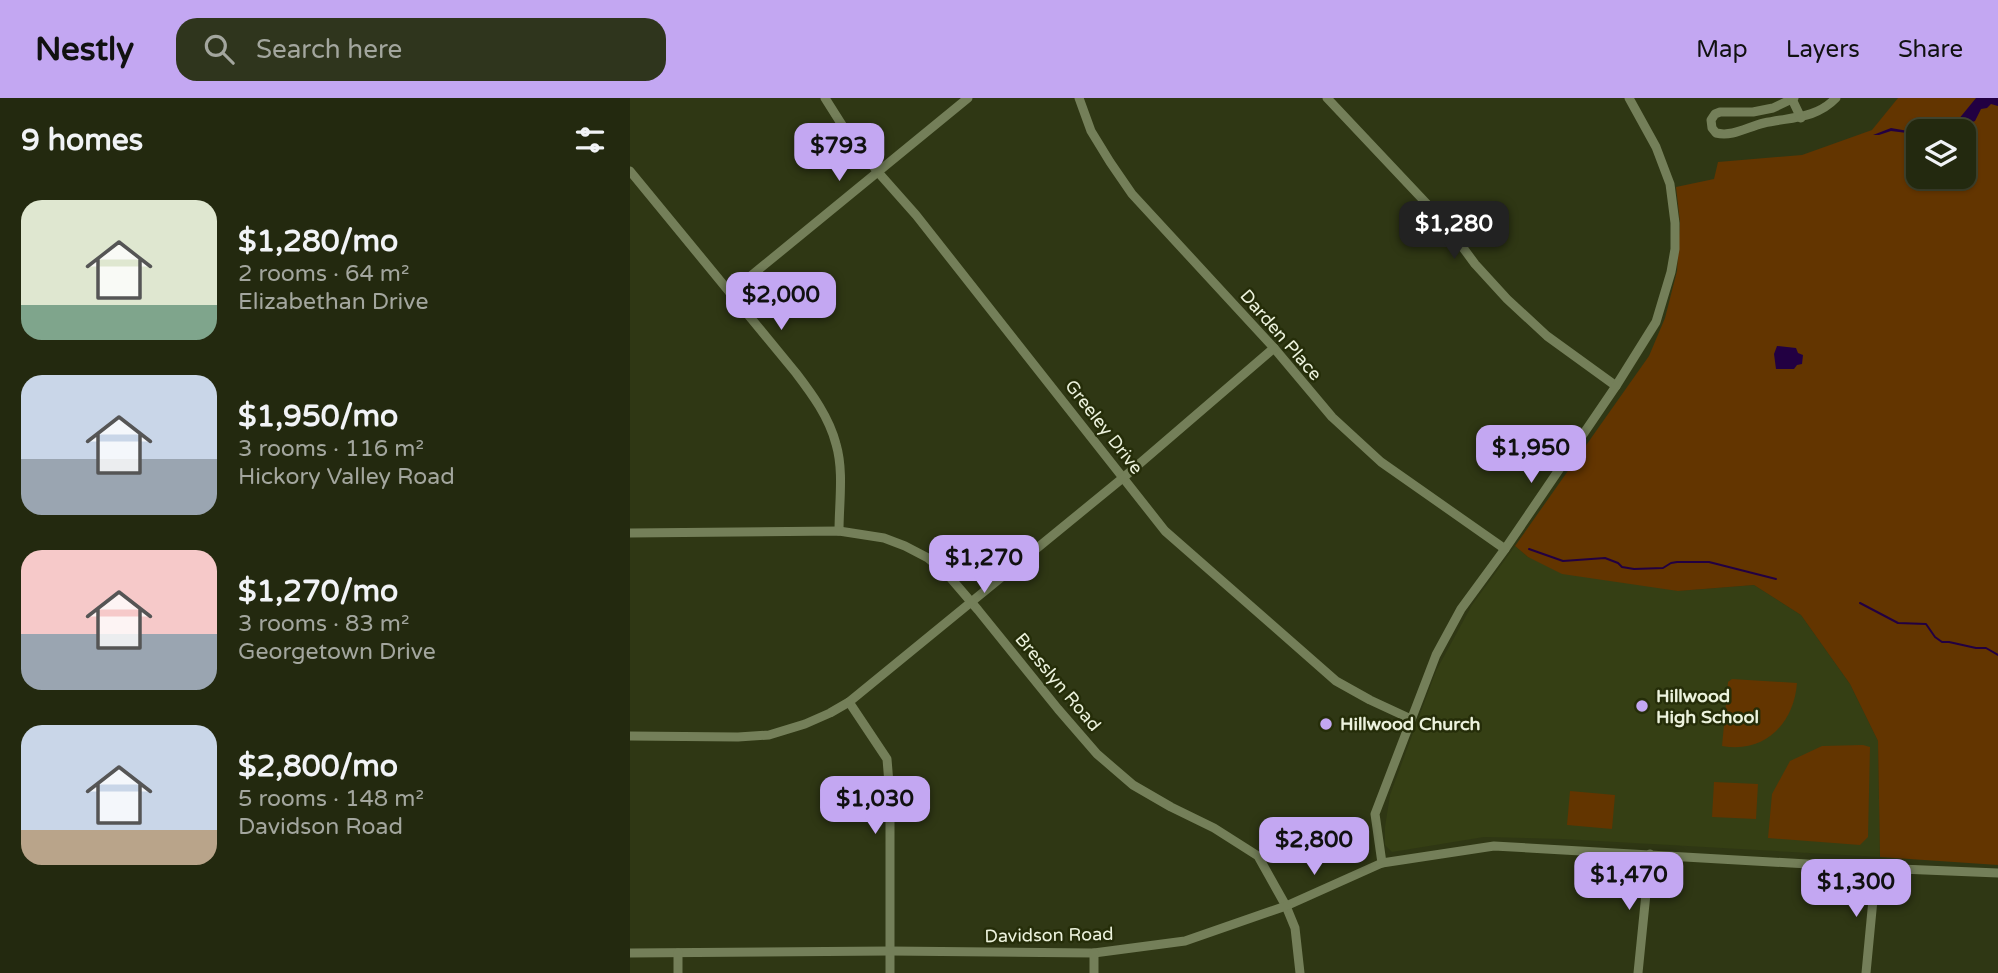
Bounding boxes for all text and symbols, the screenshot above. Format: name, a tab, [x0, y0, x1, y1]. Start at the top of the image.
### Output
search box	[176, 18, 666, 81]
text: Nestly	[35, 30, 134, 69]
icon: search	[200, 30, 238, 68]
text: Search here	[256, 34, 402, 65]
text: Map	[1696, 35, 1748, 64]
text: Layers	[1786, 35, 1860, 64]
text: Share	[1898, 35, 1963, 64]
map controls	[1906, 119, 1976, 189]
button: layers	[1906, 119, 1976, 189]
icon: filters	[571, 121, 609, 159]
text: 9 homes	[21, 122, 143, 159]
pin: $793	[798, 123, 880, 183]
text: $793	[810, 132, 868, 160]
pin: $1,280	[1397, 202, 1511, 261]
text: $1,280	[1415, 210, 1493, 238]
text: $1,280/mo	[238, 223, 398, 260]
icon: home	[77, 228, 161, 312]
text: 2 rooms · 64 m²	[238, 260, 409, 288]
pin: $2,000	[724, 272, 838, 332]
text: $2,000	[742, 281, 820, 309]
street label: Darden Place	[1235, 285, 1327, 385]
text: Elizabethan Drive	[238, 288, 428, 316]
street label: Greeley Drive	[1060, 375, 1148, 479]
text: $1,950/mo	[238, 398, 398, 435]
icon: home	[77, 403, 161, 487]
pin: $1,950	[1474, 426, 1588, 485]
text: $1,950	[1492, 434, 1570, 462]
text: 3 rooms · 116 m²	[238, 435, 424, 463]
text: Hickory Valley Road	[238, 463, 455, 491]
pin: $1,270	[927, 536, 1041, 595]
text: $1,270	[945, 544, 1023, 572]
text: $1,270/mo	[238, 573, 398, 610]
icon: home	[77, 578, 161, 662]
text: 3 rooms · 83 m²	[238, 610, 409, 638]
street label: Bresslyn Road	[1011, 628, 1105, 736]
text: Georgetown Drive	[238, 638, 436, 666]
place label: Hillwood High School	[1656, 685, 1759, 728]
marker: Hillwood High School	[1634, 698, 1650, 714]
place label: Hillwood Church	[1340, 713, 1480, 735]
marker: Hillwood Church	[1318, 716, 1334, 732]
text: $2,800/mo	[238, 748, 398, 785]
icon: home	[77, 753, 161, 837]
pin: $1,030	[818, 776, 932, 836]
text: 5 rooms · 148 m²	[238, 785, 424, 813]
text: $1,030	[836, 785, 914, 813]
text: Davidson Road	[238, 813, 403, 841]
pin: $2,800	[1257, 818, 1371, 877]
text: $2,800	[1275, 826, 1353, 854]
pin: $1,470	[1572, 852, 1686, 912]
pin: $1,300	[1799, 860, 1913, 919]
text: $1,470	[1590, 861, 1668, 889]
text: $1,300	[1817, 868, 1895, 896]
street label: Davidson Road	[984, 923, 1114, 947]

